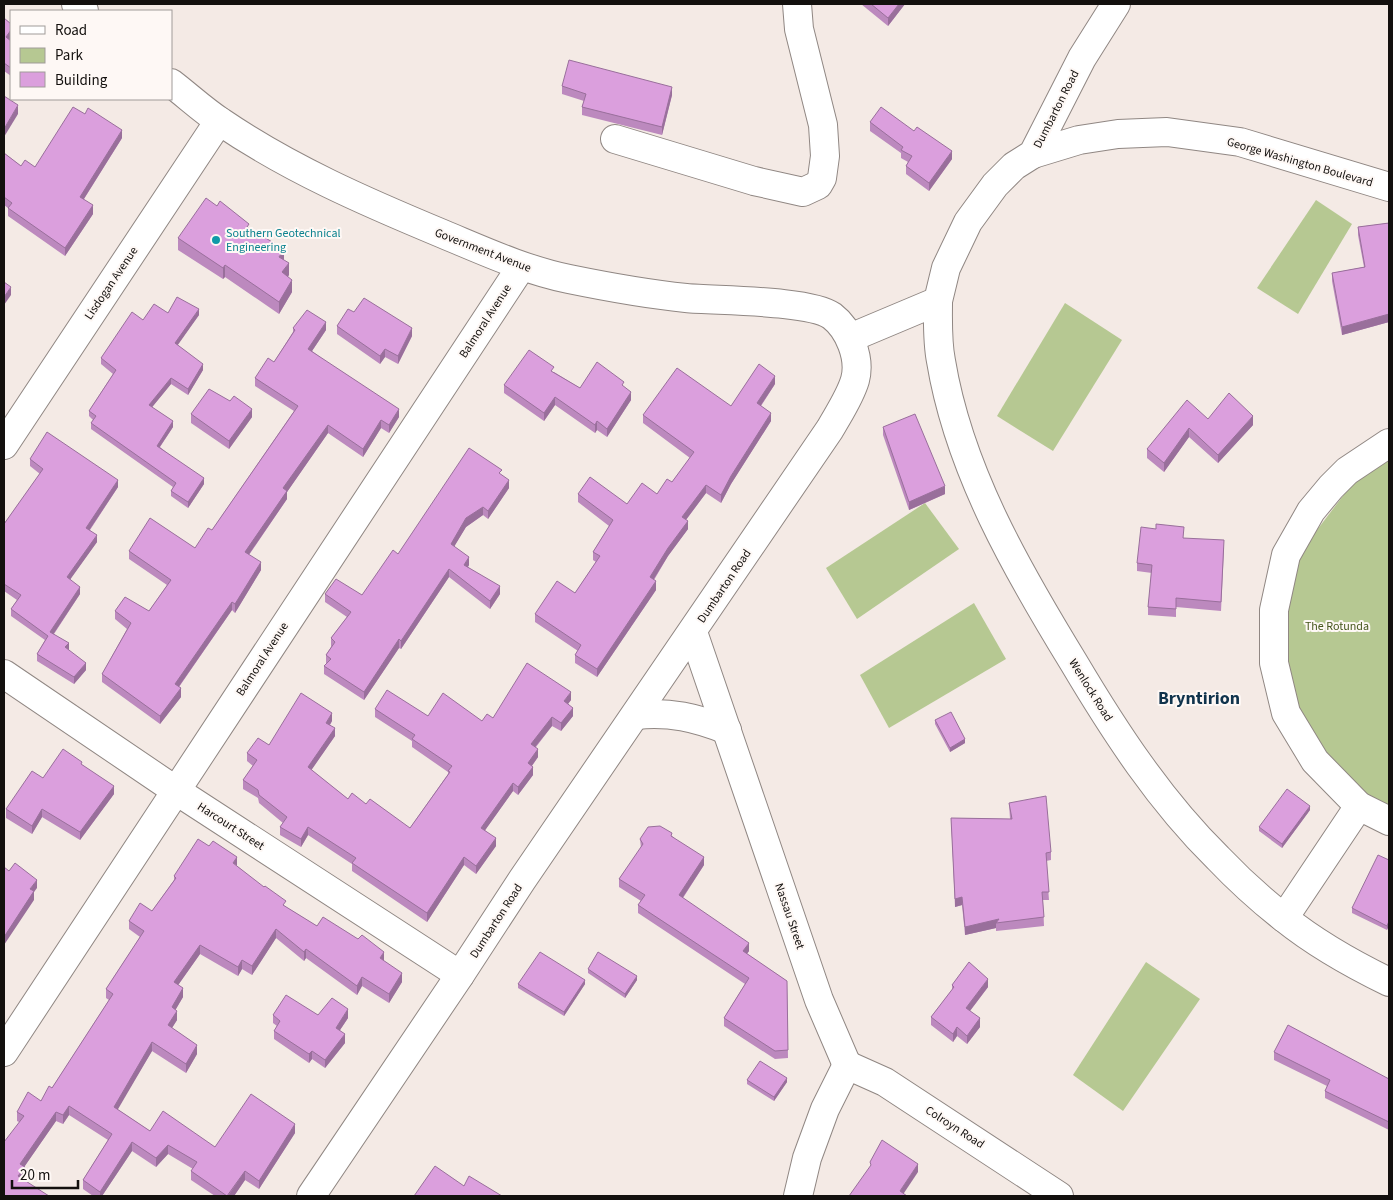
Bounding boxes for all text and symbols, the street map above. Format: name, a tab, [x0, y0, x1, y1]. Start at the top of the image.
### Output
legend	[10, 10, 172, 100]
text: Road	[55, 20, 87, 41]
text: Park	[55, 45, 84, 66]
street label: Dumbarton Road	[1029, 67, 1083, 151]
text: Building	[55, 70, 108, 91]
street label: George Washington Boulevard	[1225, 133, 1375, 191]
street label: Government Avenue	[432, 224, 534, 277]
place label: Southern Geotechnical Engineering	[226, 225, 341, 256]
marker: Southern Geotechnical Engineering	[210, 234, 222, 246]
street label: Lisdogan Avenue	[81, 243, 142, 323]
street label: Balmoral Avenue	[455, 281, 516, 362]
street label: Dumbarton Road	[693, 546, 755, 627]
park label: The Rotunda	[1305, 618, 1369, 635]
street label: Balmoral Avenue	[232, 619, 293, 700]
street label: Wenlock Road	[1065, 656, 1117, 725]
district label: Bryntirion	[1158, 686, 1240, 711]
street label: Harcourt Street	[194, 798, 268, 854]
street label: Dumbarton Road	[466, 881, 527, 962]
street label: Nassau Street	[770, 881, 809, 952]
street label: Colroyn Road	[922, 1102, 988, 1153]
scale bar	[12, 1158, 79, 1190]
text: 20 m	[20, 1165, 50, 1186]

